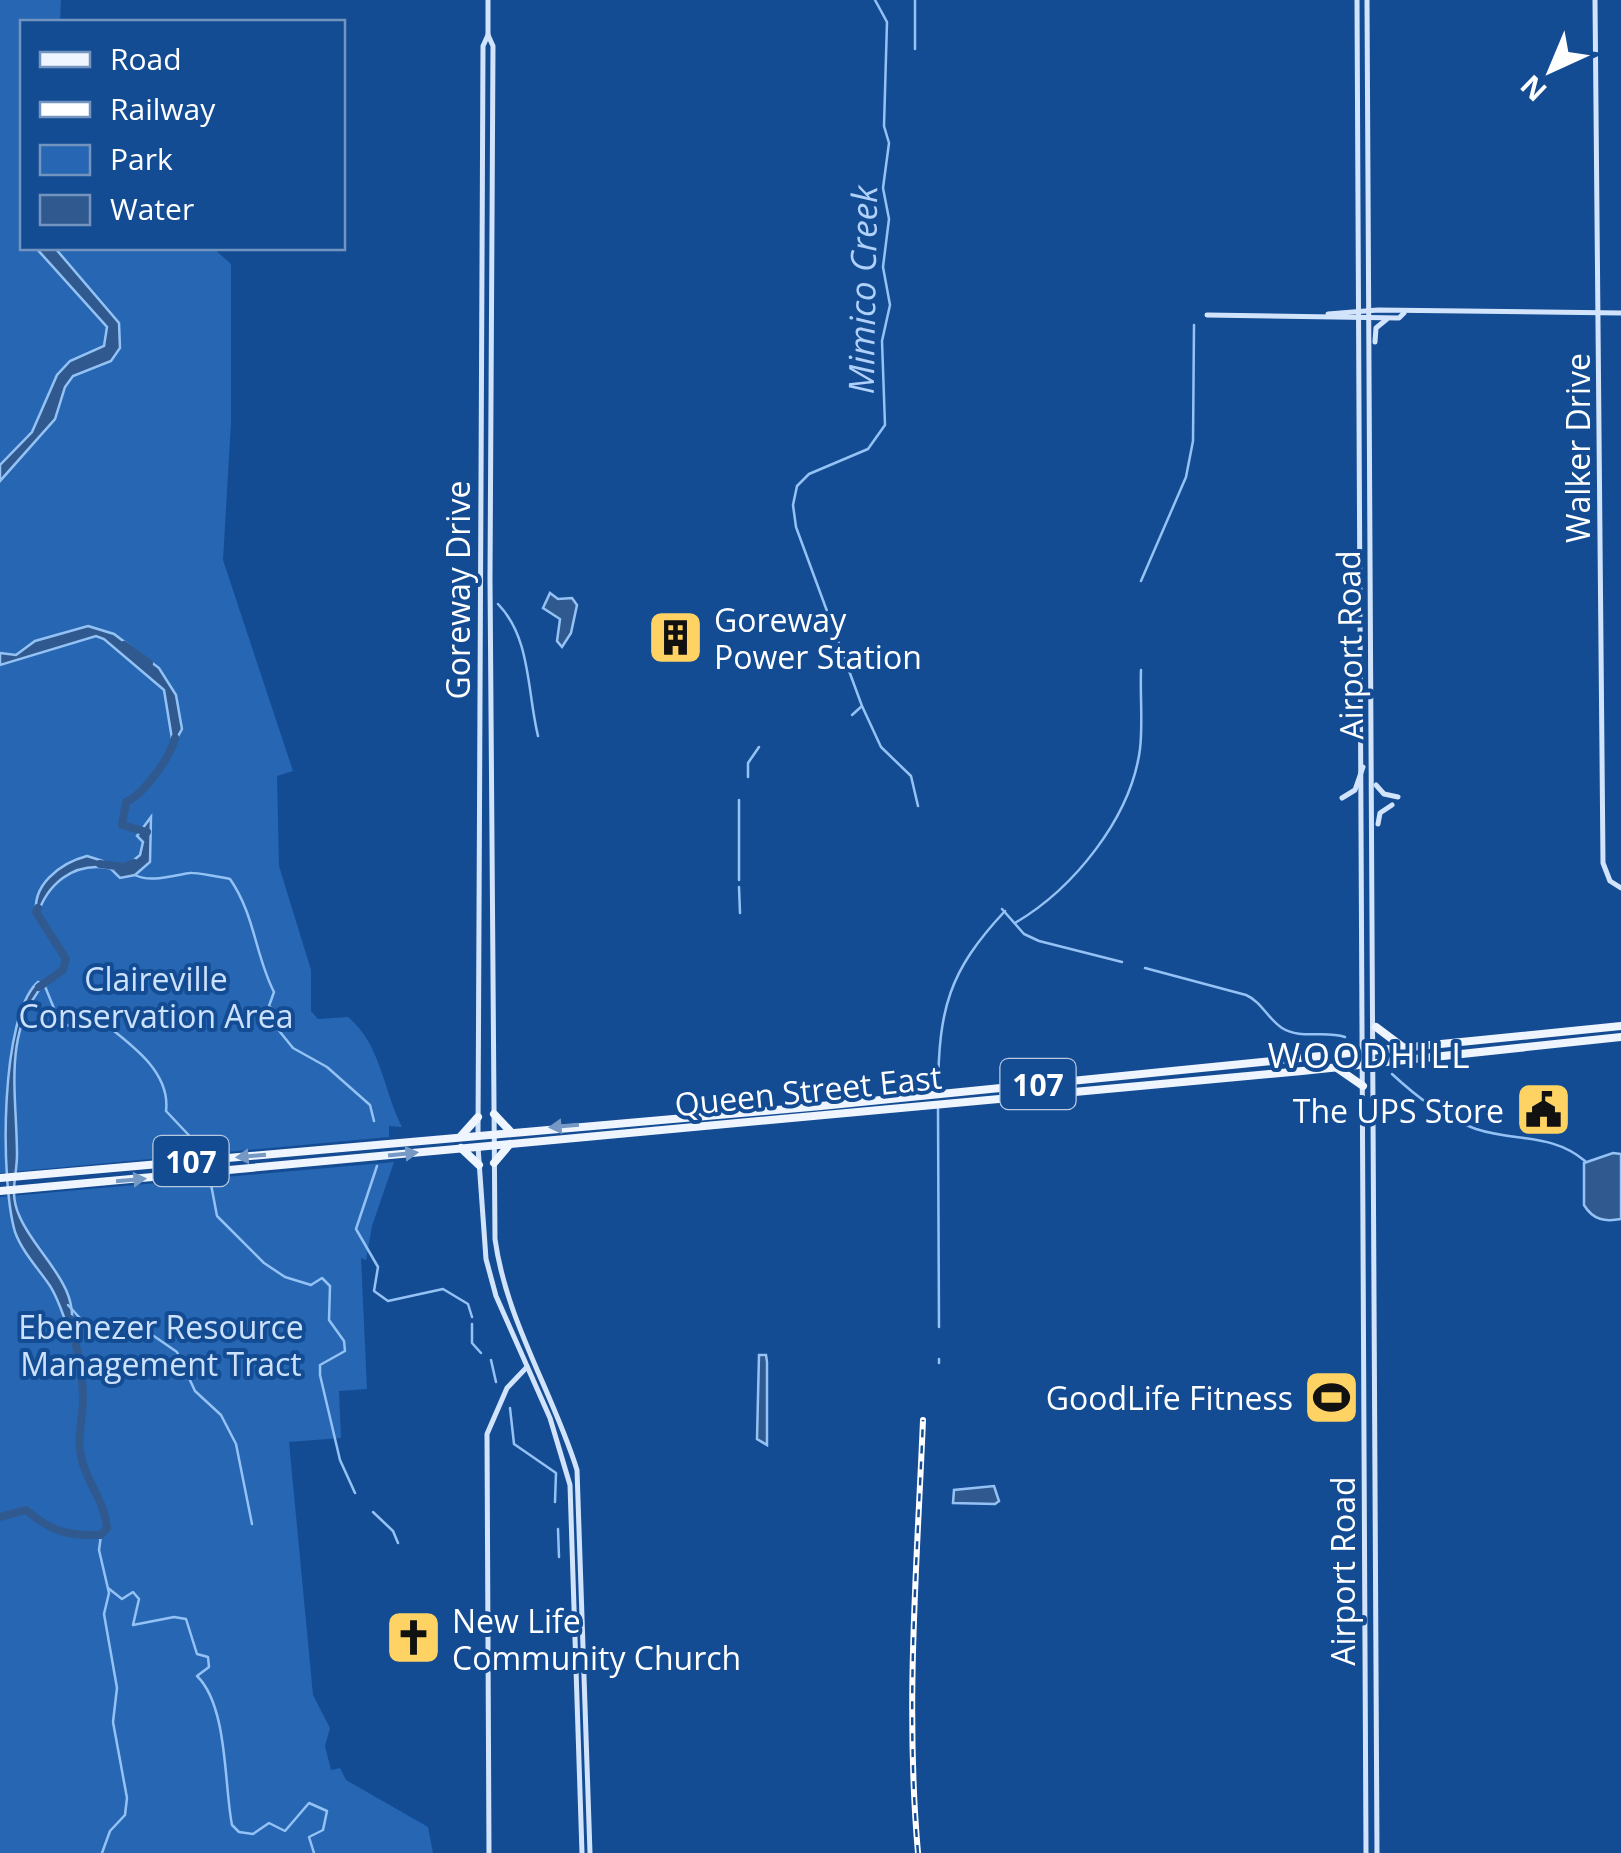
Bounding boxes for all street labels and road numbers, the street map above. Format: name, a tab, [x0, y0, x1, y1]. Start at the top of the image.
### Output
street label: Walker Drive	[1556, 353, 1599, 543]
street label: Goreway Drive	[436, 481, 479, 699]
street label: Airport Road	[1326, 550, 1372, 740]
street label: Queen Street East	[672, 1055, 944, 1125]
road number: 107	[1000, 1059, 1076, 1109]
road number: 107	[154, 1136, 228, 1186]
street label: Airport Road	[1321, 1476, 1364, 1666]

